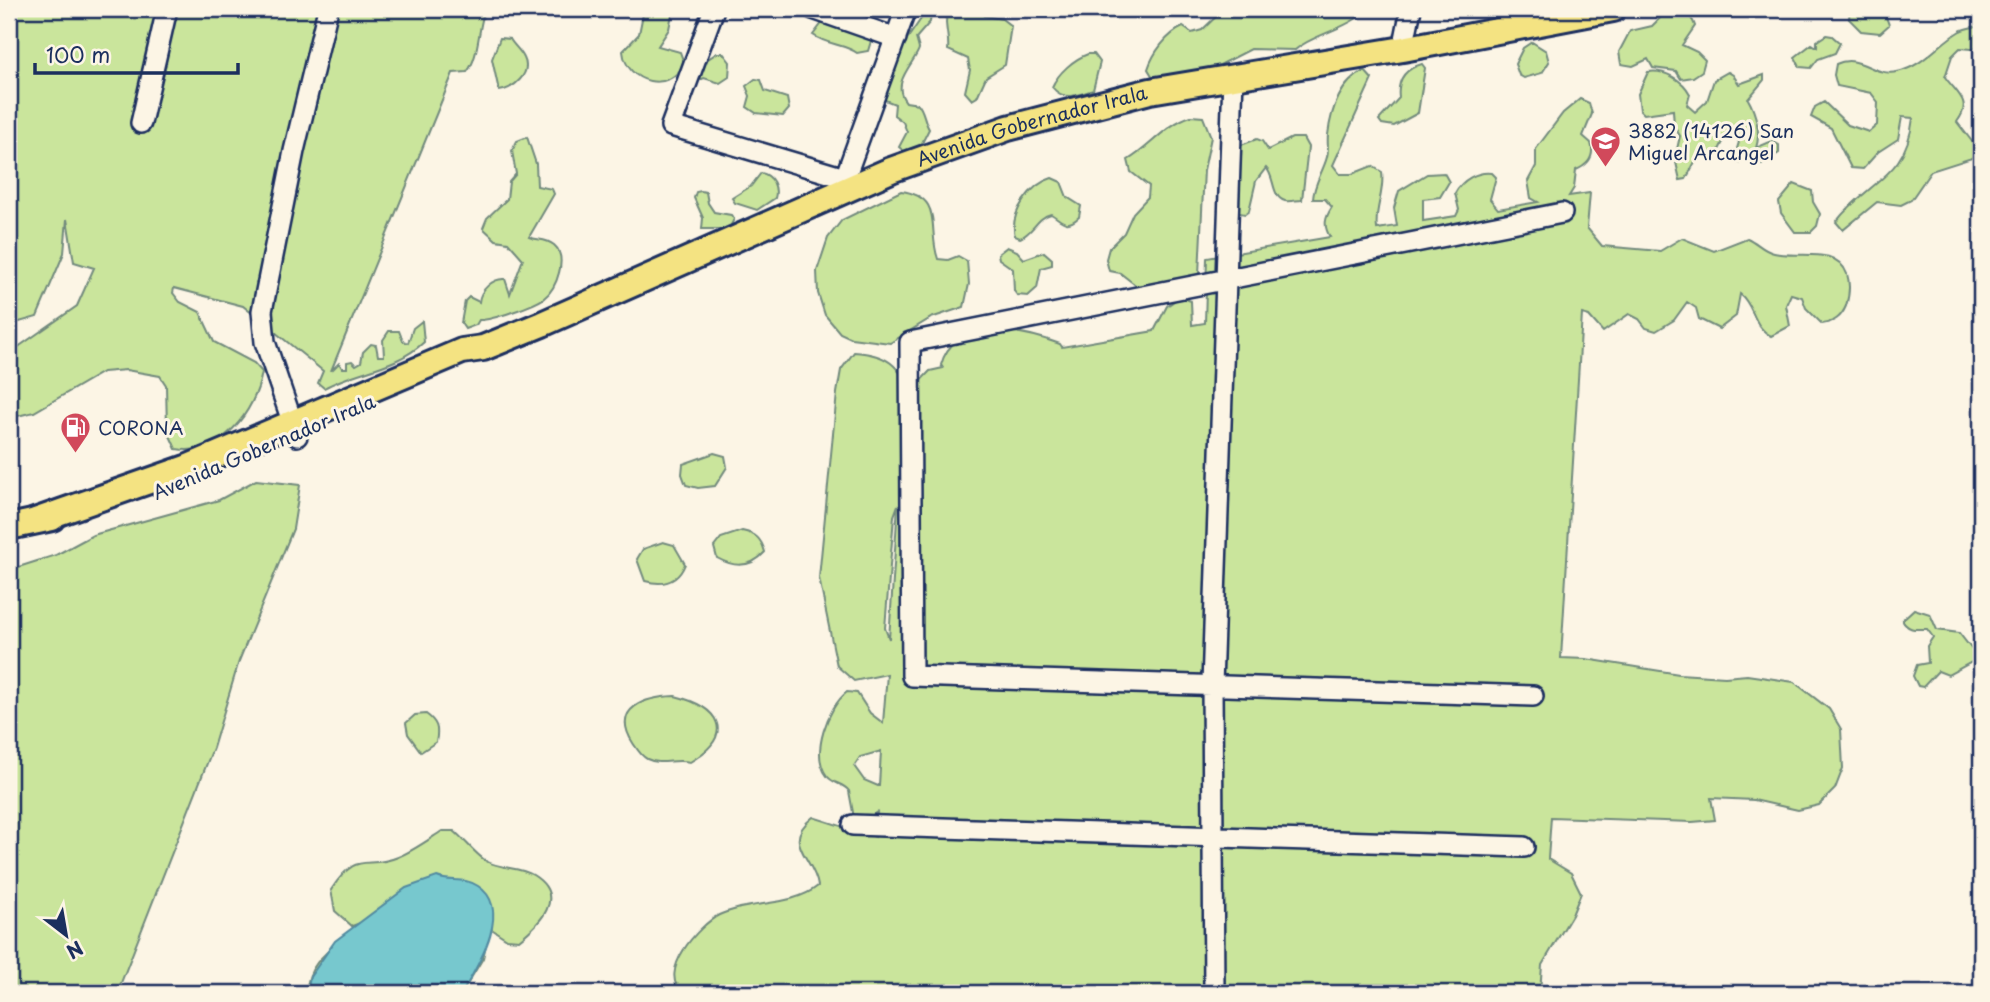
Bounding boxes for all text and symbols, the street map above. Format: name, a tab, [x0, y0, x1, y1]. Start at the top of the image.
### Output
scale bar	[35, 32, 238, 76]
text: 100 m	[46, 38, 110, 70]
street label: Avenida Gobernador Irala	[912, 77, 1150, 173]
place label: 3882 (14126) San Miguel Arcangel	[1628, 116, 1794, 166]
school or university icon: 3882 (14126) San Miguel Arcangel	[1588, 125, 1622, 169]
street label: Avenida Gobernador Irala	[148, 386, 379, 506]
fuel station icon: CORONA	[58, 411, 92, 455]
place label: CORONA	[98, 413, 183, 441]
north arrow	[32, 900, 102, 970]
text: N	[62, 935, 89, 966]

